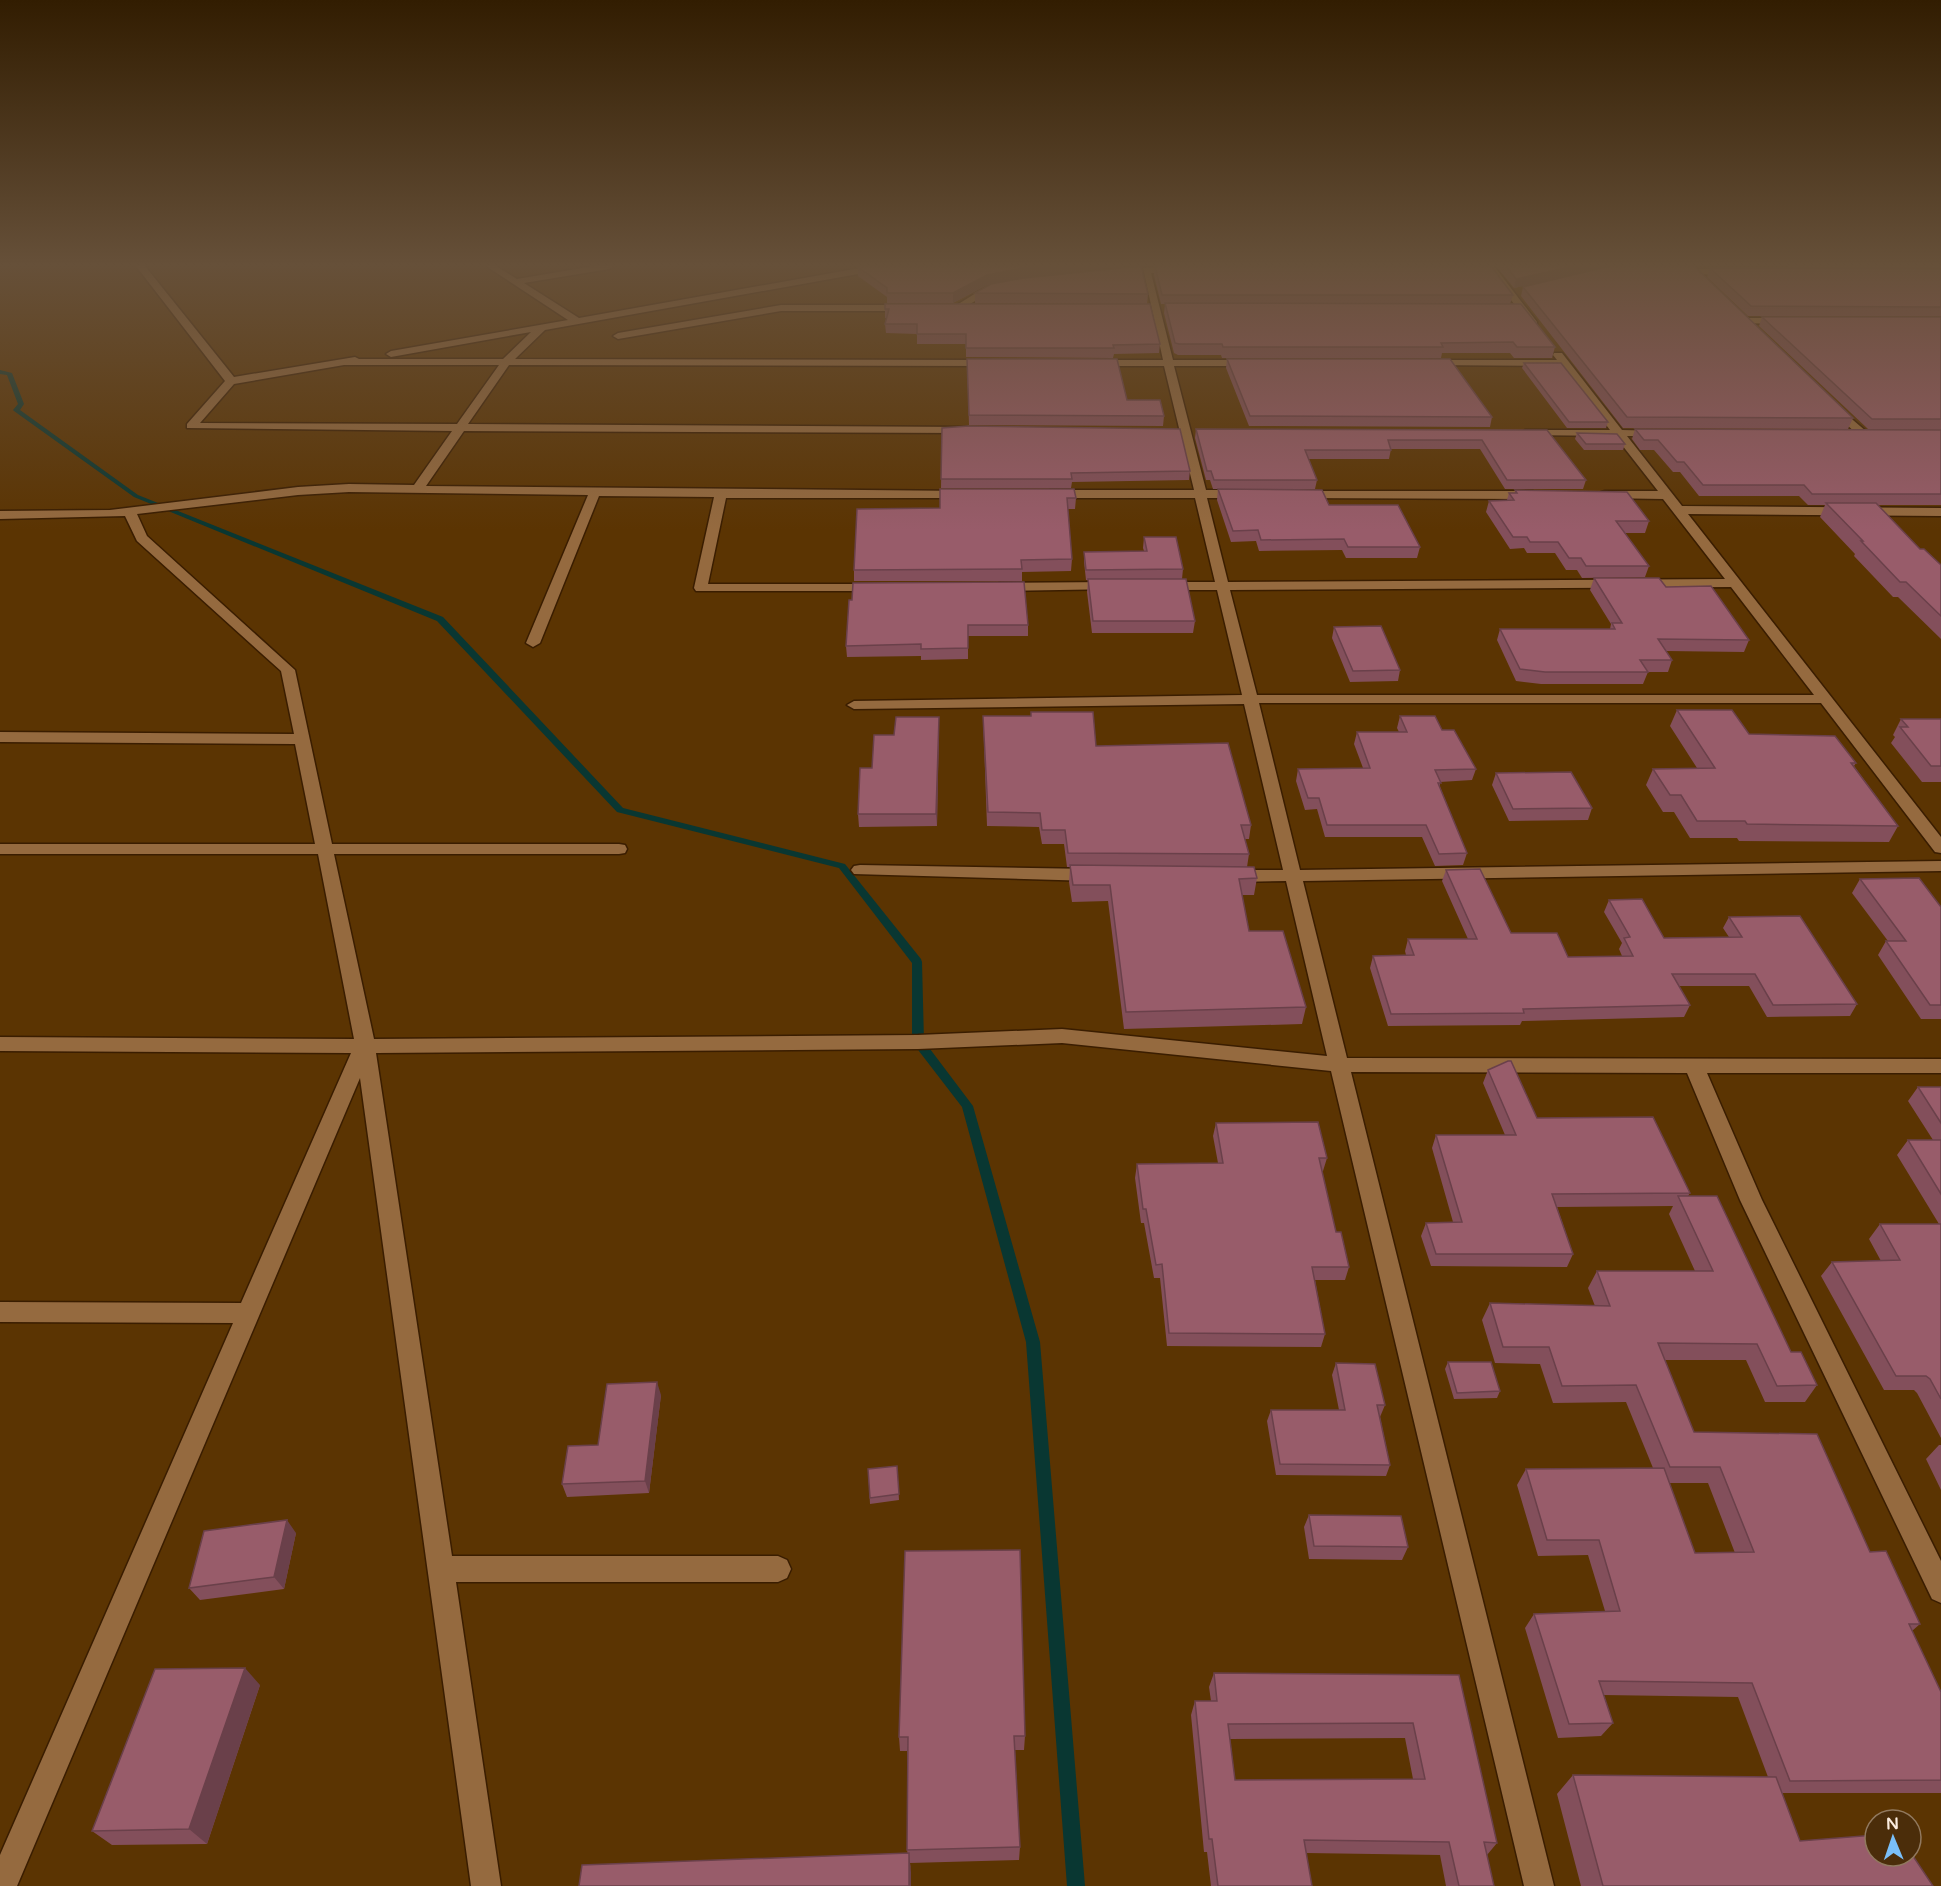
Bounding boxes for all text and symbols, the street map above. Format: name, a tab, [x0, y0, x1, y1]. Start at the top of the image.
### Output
north arrow	[1863, 1808, 1923, 1868]
text: N	[1886, 1814, 1899, 1834]

